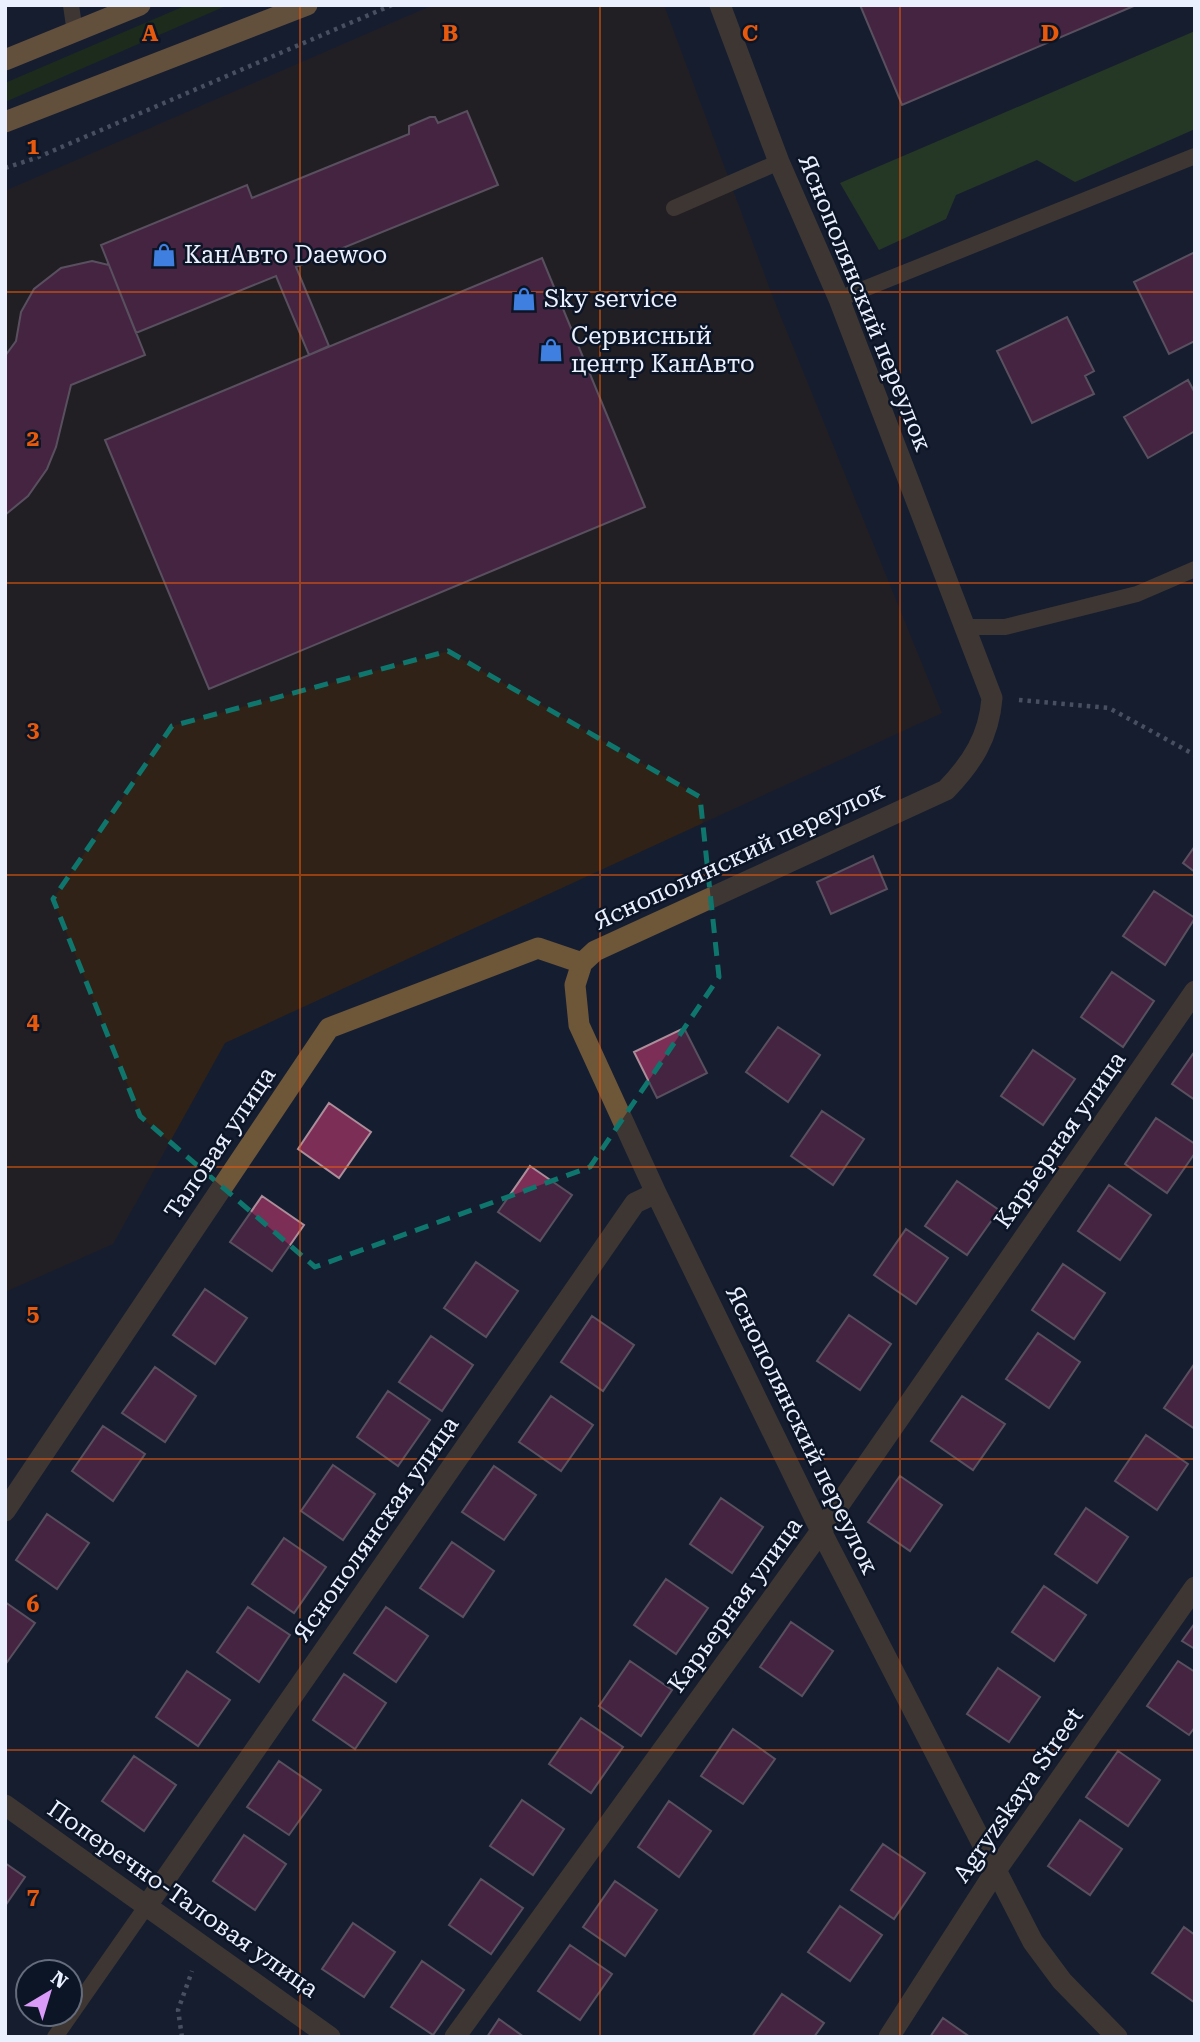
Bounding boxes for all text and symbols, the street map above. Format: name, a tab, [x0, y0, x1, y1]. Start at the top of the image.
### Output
text: A	[142, 20, 159, 47]
text: B	[442, 20, 458, 47]
text: C	[742, 20, 758, 47]
text: D	[1041, 20, 1059, 47]
text: 1	[27, 133, 40, 160]
street label: Яснополянский переулок	[793, 151, 937, 455]
shop icon: КанАвто Daewoo	[150, 241, 178, 269]
place label: КанАвто Daewoo	[184, 241, 387, 269]
shop icon: Sky service	[510, 285, 538, 313]
place label: Sky service	[544, 285, 677, 313]
place label: Сервисный центр КанАвто	[571, 322, 755, 378]
shop icon: Сервисный центр КанАвто	[537, 336, 565, 364]
text: 2	[27, 425, 39, 452]
text: 3	[27, 716, 40, 743]
street label: Яснополянский переулок	[589, 776, 889, 936]
text: 4	[27, 1008, 40, 1035]
street label: Карьерная улица	[989, 1046, 1131, 1234]
street label: Таловая улица	[159, 1062, 281, 1224]
street label: Яснополянский переулок	[720, 1281, 884, 1579]
text: 5	[27, 1300, 40, 1327]
street label: Яснополянская улица	[288, 1411, 464, 1647]
street label: Карьерная улица	[662, 1512, 808, 1698]
text: 6	[27, 1591, 40, 1618]
street label: Agryzskaya Street	[947, 1702, 1089, 1888]
street label: Поперечно-Таловая улица	[42, 1795, 324, 2003]
text: 7	[27, 1883, 40, 1910]
north arrow	[14, 1958, 84, 2028]
text: N	[46, 1966, 72, 1994]

